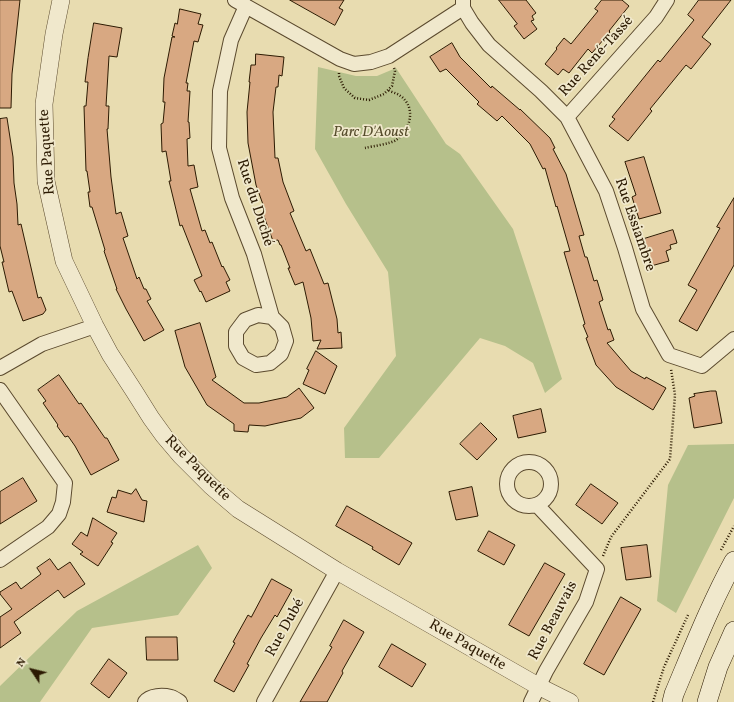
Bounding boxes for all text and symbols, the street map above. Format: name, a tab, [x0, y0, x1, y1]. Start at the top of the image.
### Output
street label: Rue René-Tassé	[556, 13, 638, 101]
street label: Rue Paquette	[36, 108, 60, 196]
park label: Parc D'Aoust	[333, 124, 409, 142]
street label: Rue du Duché	[231, 157, 277, 249]
street label: Rue Essiambre	[610, 176, 658, 274]
street label: Rue Paquette	[160, 432, 234, 506]
street label: Rue Beauvais	[526, 578, 582, 664]
street label: Rue Dubé	[263, 596, 309, 660]
street label: Rue Paquette	[425, 617, 509, 675]
north arrow	[12, 650, 52, 690]
text: N	[13, 655, 30, 670]

